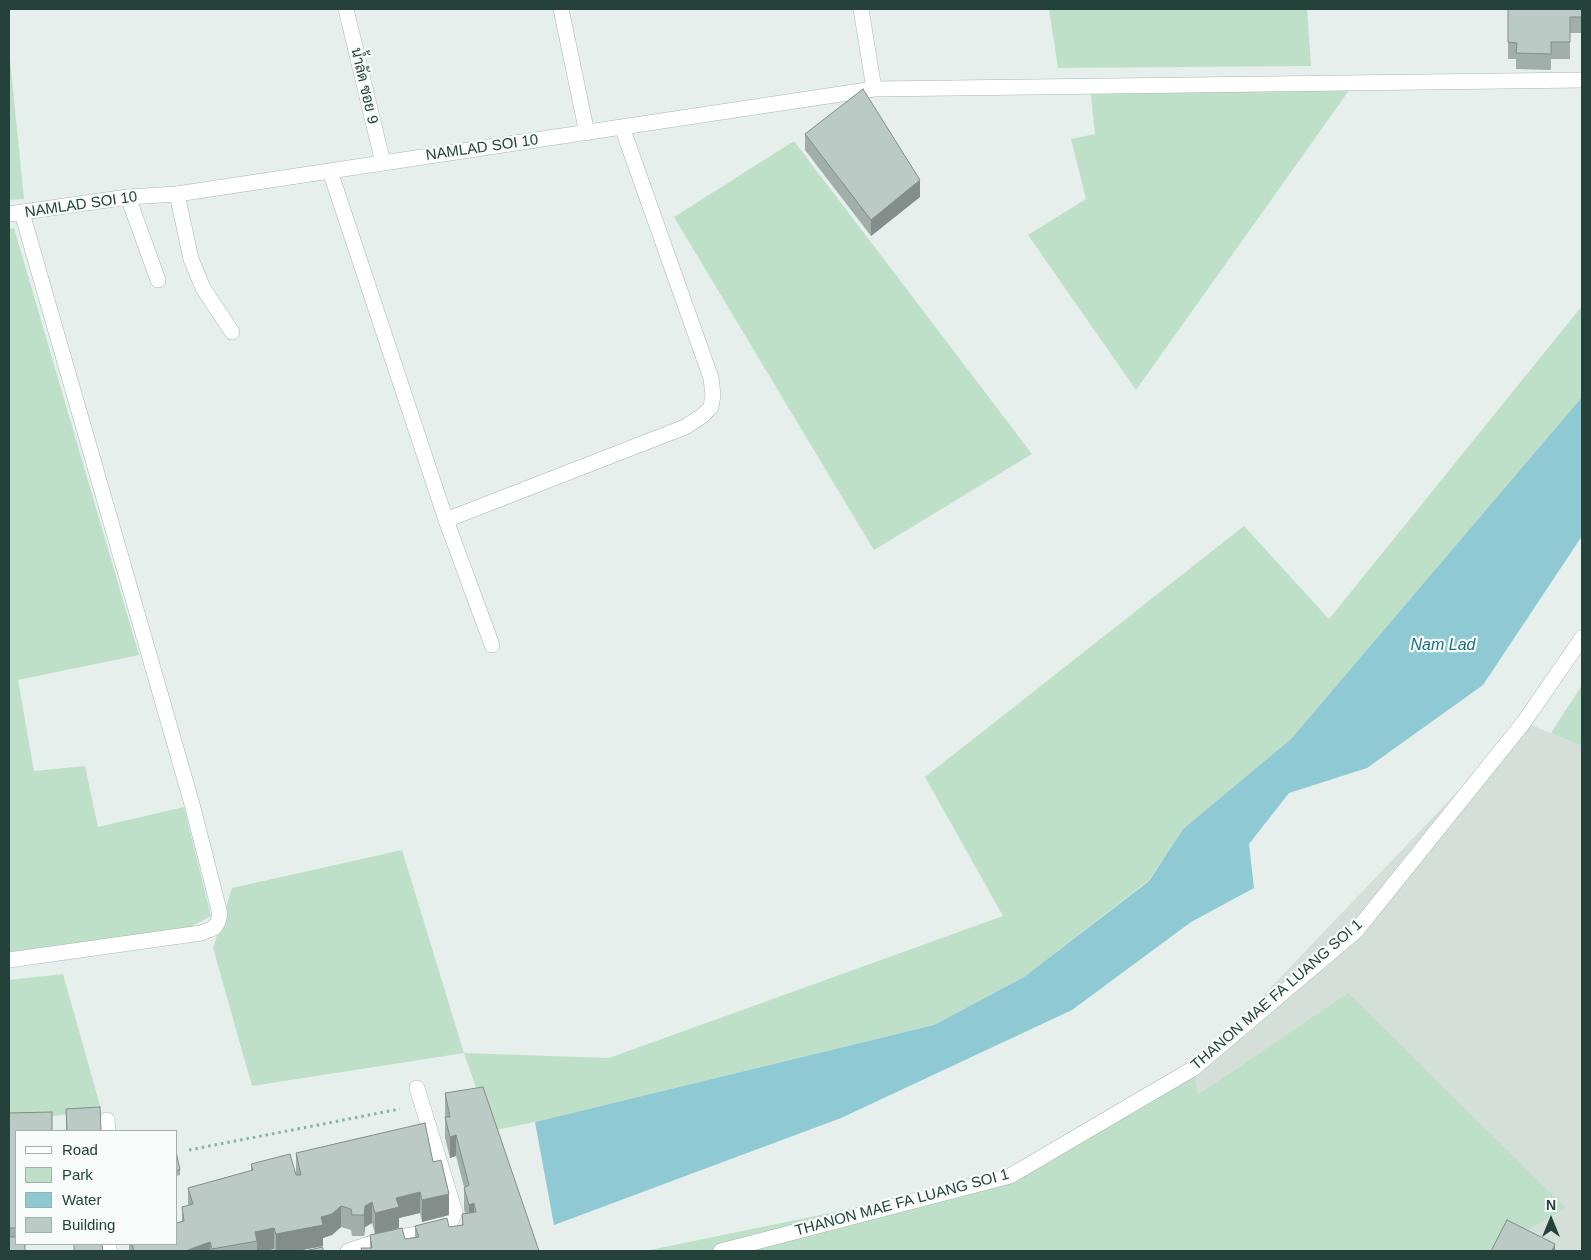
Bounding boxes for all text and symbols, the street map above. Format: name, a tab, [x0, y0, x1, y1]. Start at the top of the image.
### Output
street label: น้ำลัด ซอย 9	[346, 46, 382, 126]
street label: NAMLAD SOI 10	[425, 131, 539, 165]
street label: NAMLAD SOI 10	[24, 188, 138, 222]
water label: Nam Lad	[1411, 636, 1475, 656]
street label: THANON MAE FA LUANG SOI 1	[1188, 916, 1366, 1074]
legend	[15, 1130, 178, 1245]
text: Road	[62, 1141, 98, 1158]
text: Park	[62, 1166, 93, 1183]
street label: THANON MAE FA LUANG SOI 1	[793, 1166, 1011, 1240]
text: Water	[62, 1191, 101, 1208]
north arrow	[1526, 1195, 1576, 1245]
text: N	[1546, 1197, 1556, 1213]
text: Building	[62, 1216, 115, 1233]

